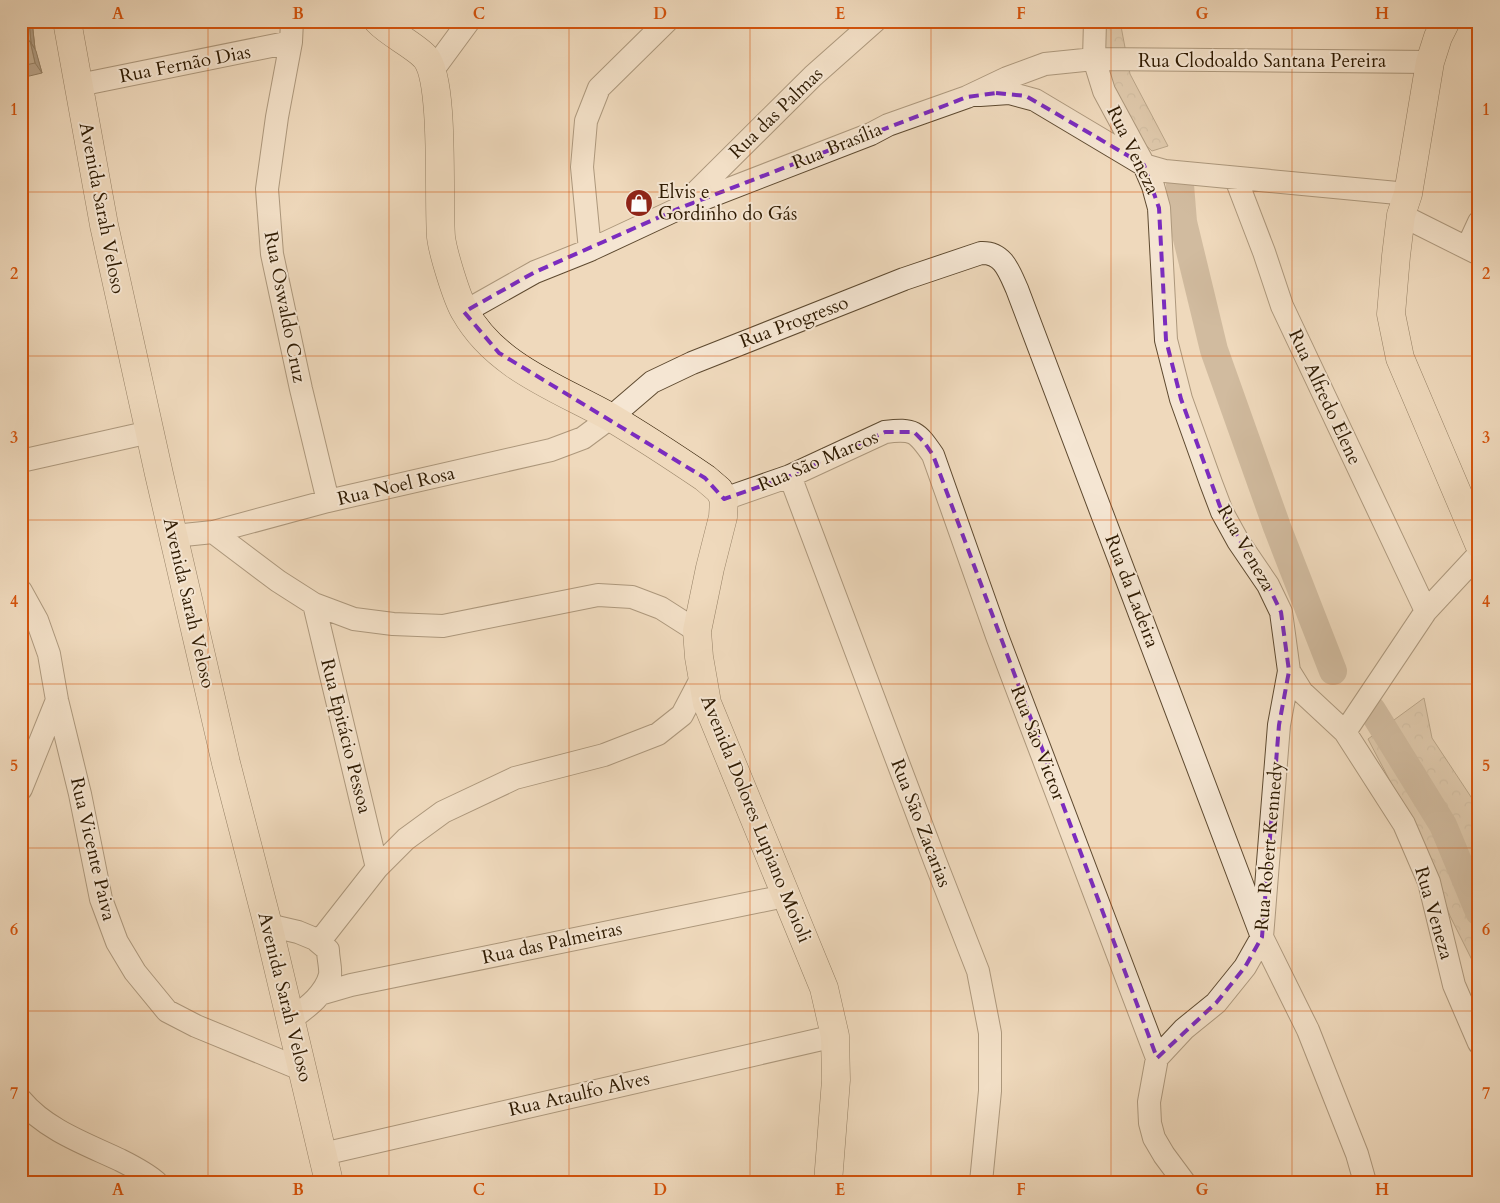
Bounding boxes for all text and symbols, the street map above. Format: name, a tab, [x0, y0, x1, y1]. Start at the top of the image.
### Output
text: A	[112, 3, 124, 25]
text: B	[292, 3, 304, 25]
text: C	[473, 3, 485, 25]
text: D	[653, 3, 667, 25]
text: E	[835, 3, 845, 25]
text: F	[1016, 3, 1026, 25]
text: G	[1195, 3, 1209, 25]
text: H	[1375, 3, 1389, 25]
street label: Rua Fernão Dias	[117, 39, 253, 89]
street label: Rua Clodoaldo Santana Pereira	[1138, 48, 1386, 74]
street label: Rua das Palmas	[723, 61, 829, 165]
text: 1	[10, 99, 18, 121]
text: 1	[1482, 99, 1490, 121]
street label: Rua Veneza	[1100, 101, 1166, 199]
street label: Rua Brasília	[788, 116, 886, 176]
street label: Avenida Sarah Veloso	[73, 120, 131, 296]
place label: Elvis e Gordinho do Gás	[658, 179, 797, 227]
shop icon: Elvis e Gordinho do Gás	[624, 188, 654, 218]
street label: Rua Oswaldo Cruz	[258, 229, 313, 385]
text: 2	[10, 263, 18, 285]
text: 2	[1482, 263, 1490, 285]
street label: Rua Progresso	[736, 289, 852, 355]
street label: Rua Alfredo Elene	[1282, 325, 1368, 469]
street label: Rua São Marcos	[754, 424, 882, 498]
text: 3	[10, 427, 18, 449]
text: 3	[1482, 427, 1490, 449]
street label: Rua Noel Rosa	[335, 460, 457, 512]
street label: Rua Veneza	[1211, 500, 1281, 596]
street label: Avenida Sarah Veloso	[157, 515, 221, 691]
street label: Rua da Ladeira	[1098, 531, 1166, 651]
text: 4	[10, 591, 18, 613]
text: 4	[1482, 591, 1490, 613]
street label: Rua Epitácio Pessoa	[314, 656, 378, 816]
street label: Rua São Victor	[1004, 682, 1072, 804]
street label: Avenida Dolores Lupiano Moioli	[694, 691, 818, 947]
text: 5	[10, 755, 18, 777]
street label: Rua São Zacarias	[885, 755, 957, 891]
text: 5	[1482, 755, 1490, 777]
street label: Rua Robert Kennedy	[1249, 760, 1289, 932]
street label: Rua Vicente Paiva	[64, 775, 122, 923]
street label: Rua Veneza	[1408, 863, 1460, 963]
street label: Avenida Sarah Veloso	[251, 909, 319, 1085]
street label: Rua das Palmeiras	[480, 915, 624, 971]
text: 6	[10, 919, 18, 941]
text: 6	[1482, 919, 1490, 941]
street label: Rua Ataulfo Alves	[506, 1065, 652, 1123]
text: 7	[10, 1083, 18, 1105]
text: 7	[1482, 1083, 1490, 1105]
text: A	[112, 1179, 124, 1201]
text: B	[292, 1179, 304, 1201]
text: C	[473, 1179, 485, 1201]
text: D	[653, 1179, 667, 1201]
text: E	[835, 1179, 845, 1201]
text: F	[1016, 1179, 1026, 1201]
text: G	[1195, 1179, 1209, 1201]
text: H	[1375, 1179, 1389, 1201]

